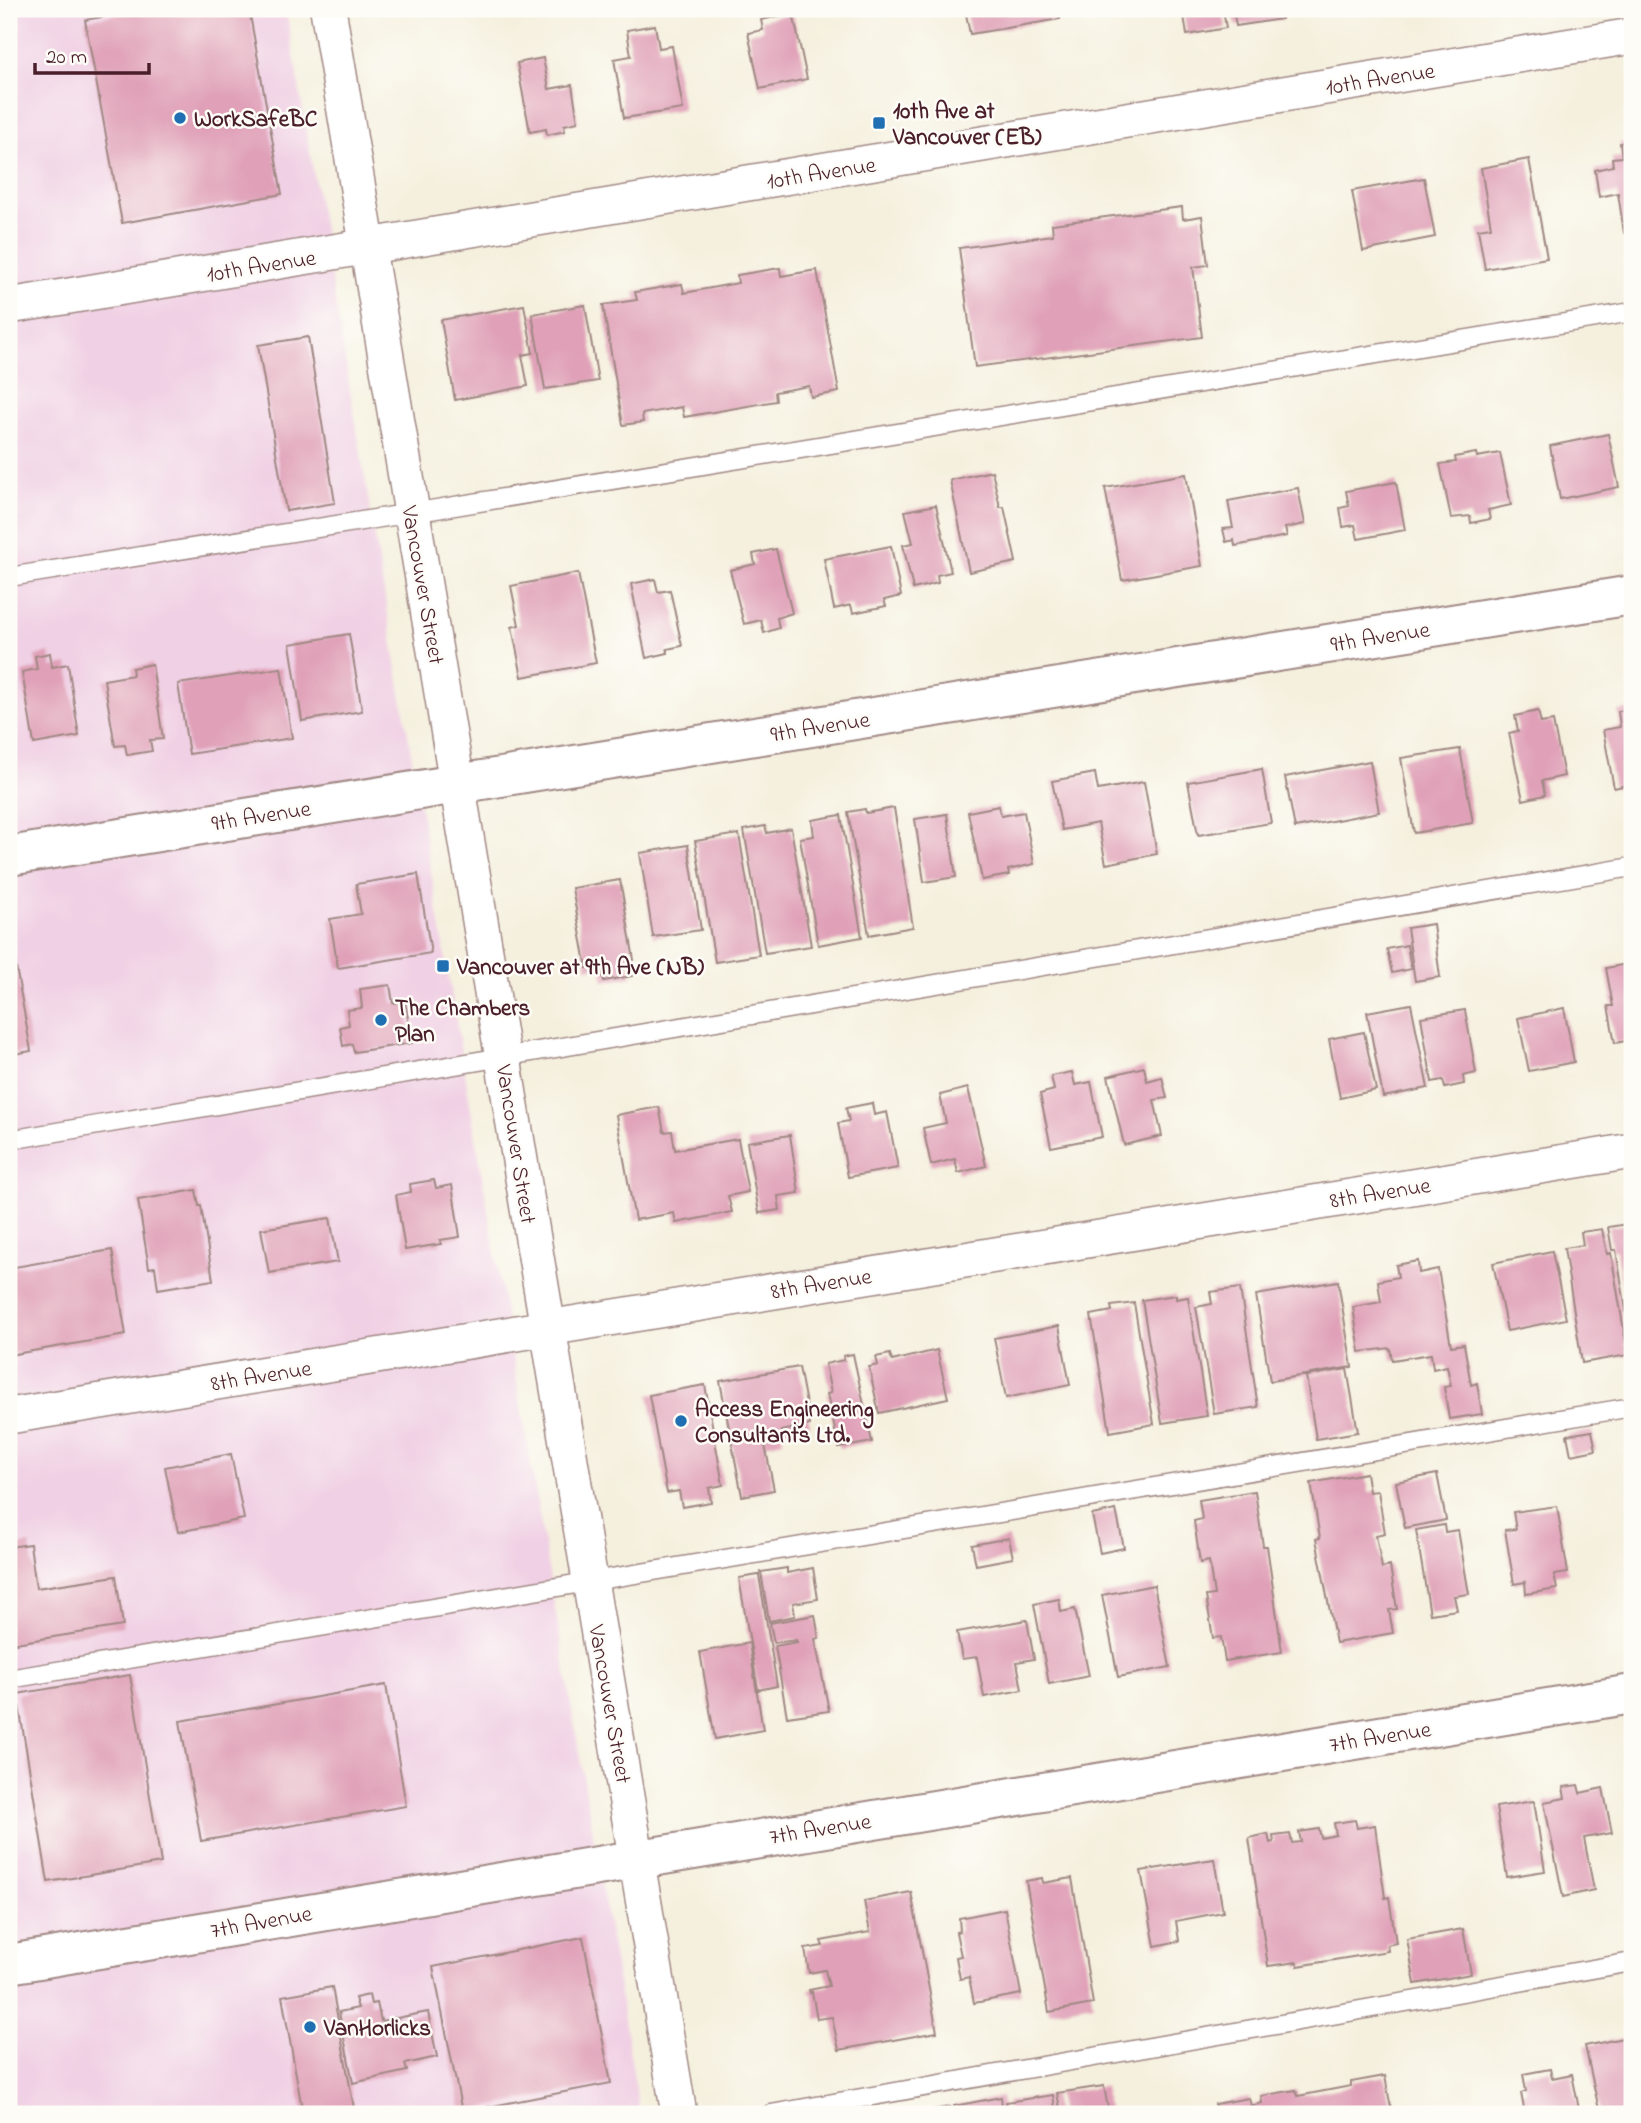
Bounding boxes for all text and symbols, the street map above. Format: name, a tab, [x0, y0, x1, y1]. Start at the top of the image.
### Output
scale bar	[35, 32, 149, 76]
text: 20 m	[46, 43, 87, 73]
street label: 10th Avenue	[1323, 55, 1438, 105]
place label: 10th Ave at Vancouver (EB)	[892, 96, 1042, 155]
place label: WorkSafeBC	[194, 104, 318, 137]
marker: WorkSafeBC	[172, 110, 188, 126]
marker: 10th Ave at Vancouver (EB)	[871, 115, 887, 131]
street label: 10th Avenue	[764, 149, 879, 199]
street label: 10th Avenue	[204, 242, 319, 292]
street label: Vancouver Street	[391, 503, 452, 668]
street label: 9th Avenue	[1328, 614, 1433, 663]
street label: 9th Avenue	[768, 704, 873, 753]
street label: 9th Avenue	[209, 793, 314, 842]
place label: Vancouver at 9th Ave (NB)	[456, 952, 704, 985]
marker: Vancouver at 9th Ave (NB)	[435, 958, 451, 974]
place label: The Chambers Plan	[395, 993, 531, 1052]
marker: The Chambers Plan	[373, 1012, 389, 1028]
street label: Vancouver Street	[486, 1062, 543, 1227]
street label: 8th Avenue	[1328, 1170, 1434, 1219]
street label: 8th Avenue	[769, 1261, 875, 1310]
street label: 8th Avenue	[209, 1353, 315, 1402]
place label: Access Engineering Consultants Ltd.	[695, 1394, 874, 1453]
marker: Access Engineering Consultants Ltd.	[673, 1413, 689, 1429]
street label: Vancouver Street	[578, 1622, 639, 1787]
street label: 7th Avenue	[1327, 1714, 1434, 1763]
street label: 7th Avenue	[767, 1806, 874, 1855]
street label: 7th Avenue	[208, 1898, 316, 1949]
place label: VanHorlicks	[323, 2013, 431, 2046]
marker: VanHorlicks	[302, 2019, 318, 2035]

